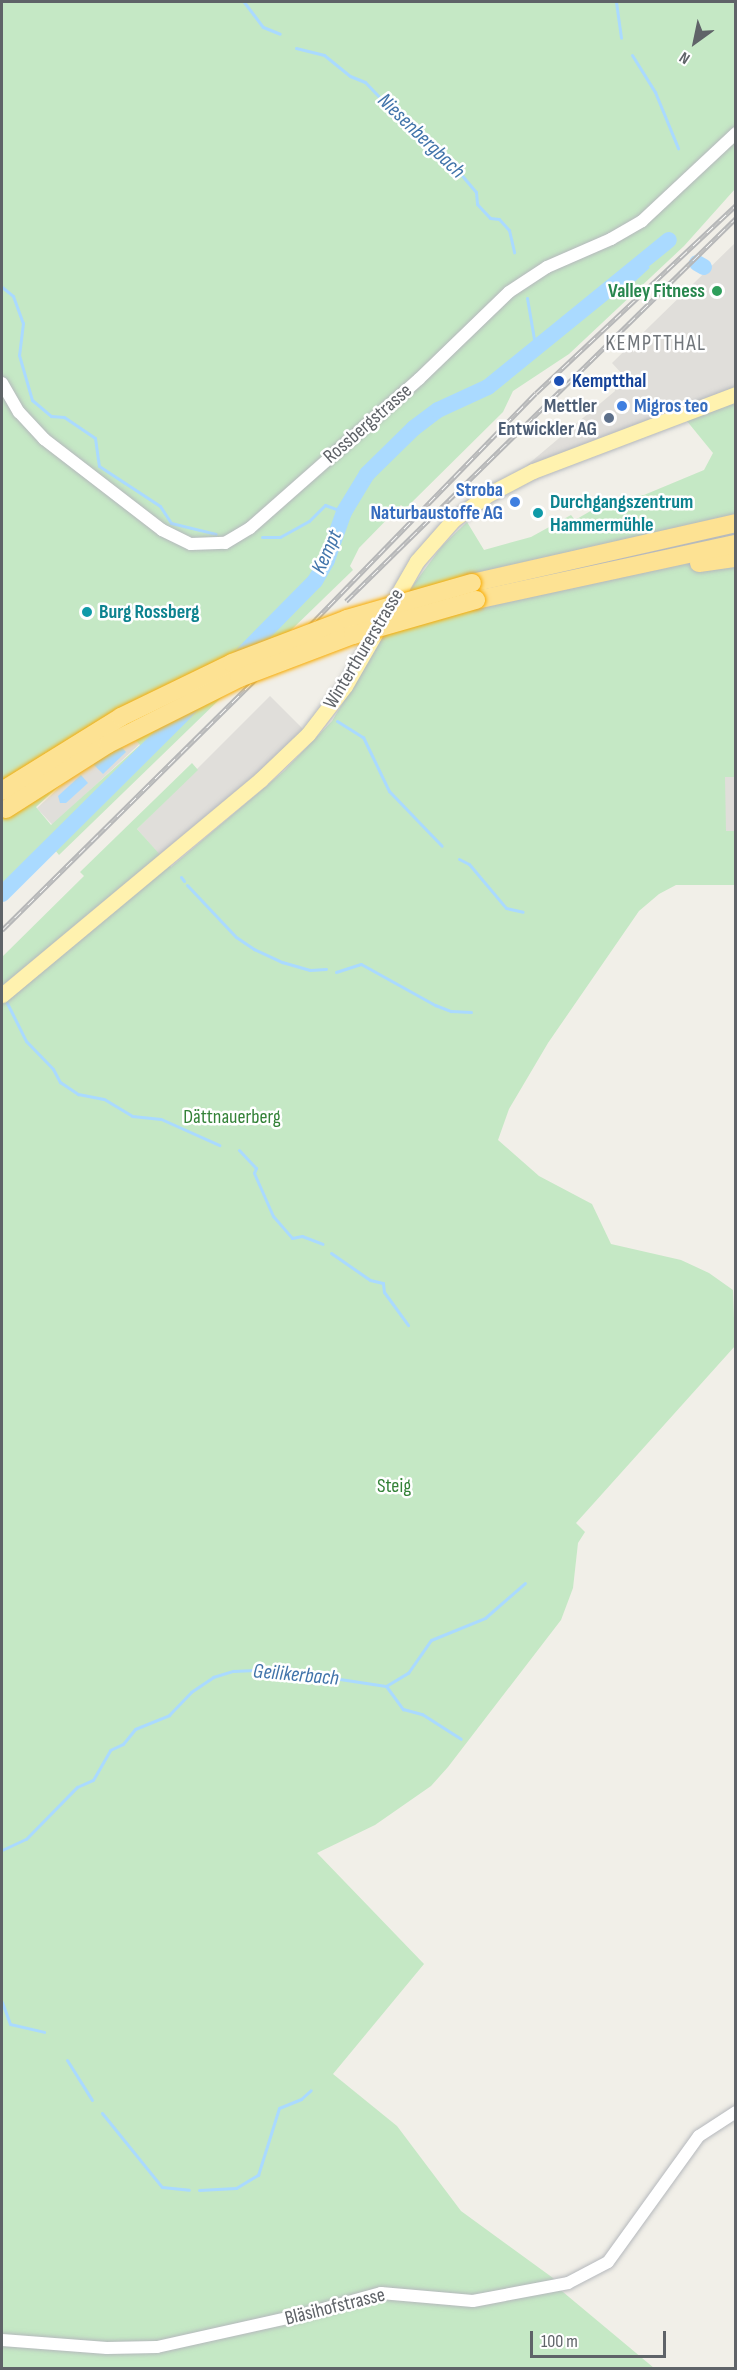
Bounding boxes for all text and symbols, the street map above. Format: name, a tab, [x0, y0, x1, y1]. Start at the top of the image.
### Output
north arrow	[665, 12, 725, 72]
text: N	[676, 47, 694, 68]
water label: Niesenbergbach	[372, 88, 470, 184]
place label: Valley Fitness	[608, 279, 705, 303]
marker: Valley Fitness	[710, 284, 724, 298]
district label: KEMPTTHAL	[605, 331, 707, 357]
place label: Kemptthal	[572, 369, 646, 393]
marker: Kemptthal	[550, 372, 568, 390]
street label: Rossbergstrasse	[319, 379, 417, 469]
place label: Mettler Entwickler AG	[498, 394, 597, 441]
place label: Migros teo	[634, 394, 708, 418]
marker: Migros teo	[615, 399, 629, 413]
marker: Mettler Entwickler AG	[602, 411, 616, 425]
place label: Stroba Naturbaustoffe AG	[370, 478, 503, 525]
place label: Durchgangszentrum Hammermühle	[550, 490, 693, 537]
marker: Stroba Naturbaustoffe AG	[508, 495, 522, 509]
marker: Durchgangszentrum Hammermühle	[531, 506, 545, 520]
water label: Kempt	[306, 526, 348, 578]
street label: Winterthurerstrasse	[319, 585, 409, 713]
place label: Burg Rossberg	[99, 600, 199, 624]
marker: Burg Rossberg	[80, 605, 94, 619]
park label: Dättnauerberg	[183, 1105, 281, 1129]
park label: Steig	[377, 1474, 411, 1498]
water label: Geilikerbach	[252, 1659, 340, 1691]
street label: Bläsihofstrasse	[282, 2283, 388, 2331]
scale bar	[533, 2319, 670, 2357]
text: 100 m	[541, 2331, 578, 2352]

